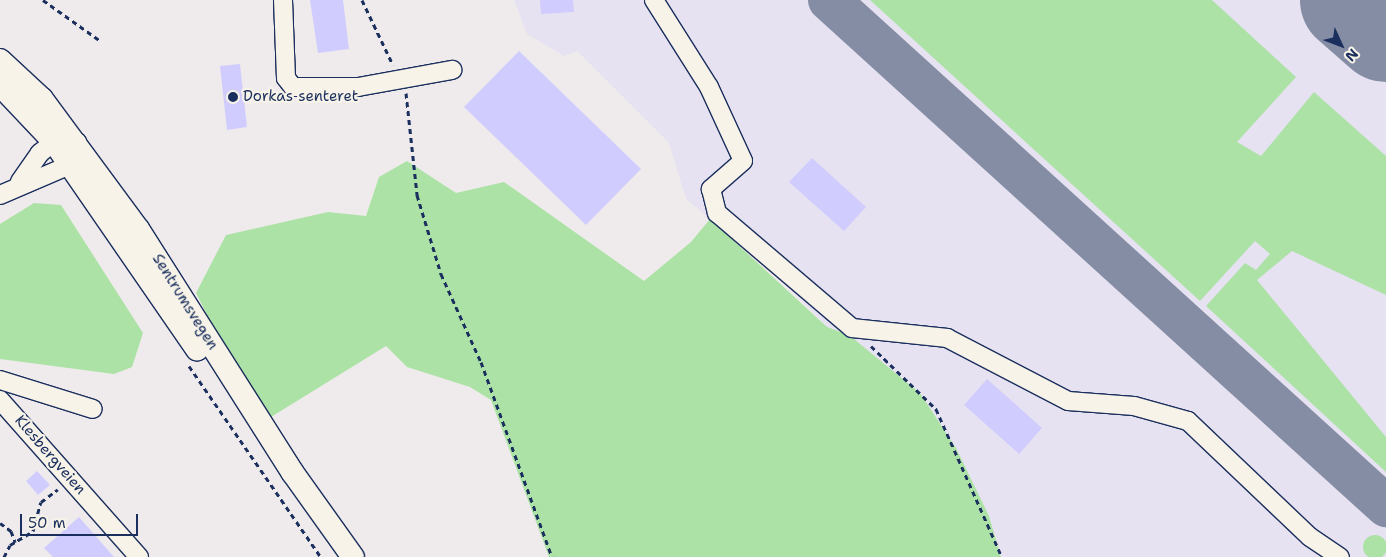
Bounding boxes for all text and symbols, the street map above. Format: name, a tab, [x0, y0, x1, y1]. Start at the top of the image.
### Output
north arrow	[1316, 20, 1366, 70]
text: N	[1342, 45, 1362, 65]
place label: Dorkas senteret	[243, 88, 358, 106]
marker: Dorkas senteret	[227, 91, 239, 103]
street label: Sentrumsvegen	[148, 251, 222, 353]
street label: Klesbergveien	[11, 412, 89, 498]
scale bar	[22, 504, 140, 536]
text: 50 m	[28, 513, 66, 533]

